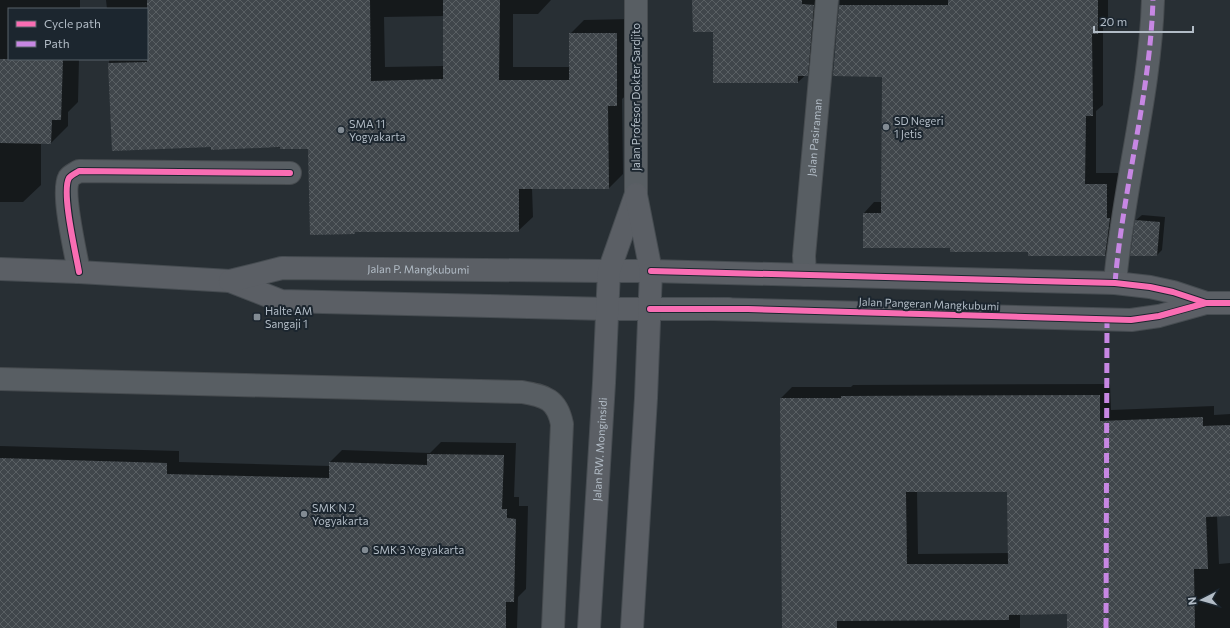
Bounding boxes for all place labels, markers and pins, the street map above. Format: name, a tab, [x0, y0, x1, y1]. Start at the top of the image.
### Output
place label: SD Negeri 1 Jetis	[894, 114, 944, 141]
place label: SMA 11 Yogyakarta	[349, 117, 405, 143]
marker: SD Negeri 1 Jetis	[881, 122, 891, 132]
marker: SMA 11 Yogyakarta	[336, 125, 346, 135]
place label: Halte AM Sangaji 1	[265, 304, 312, 330]
marker: Halte AM Sangaji 1	[252, 312, 262, 322]
place label: SMK N 2 Yogyakarta	[312, 501, 368, 527]
marker: SMK N 2 Yogyakarta	[299, 509, 309, 519]
place label: SMK 3 Yogyakarta	[373, 543, 464, 556]
marker: SMK 3 Yogyakarta	[360, 545, 370, 555]

